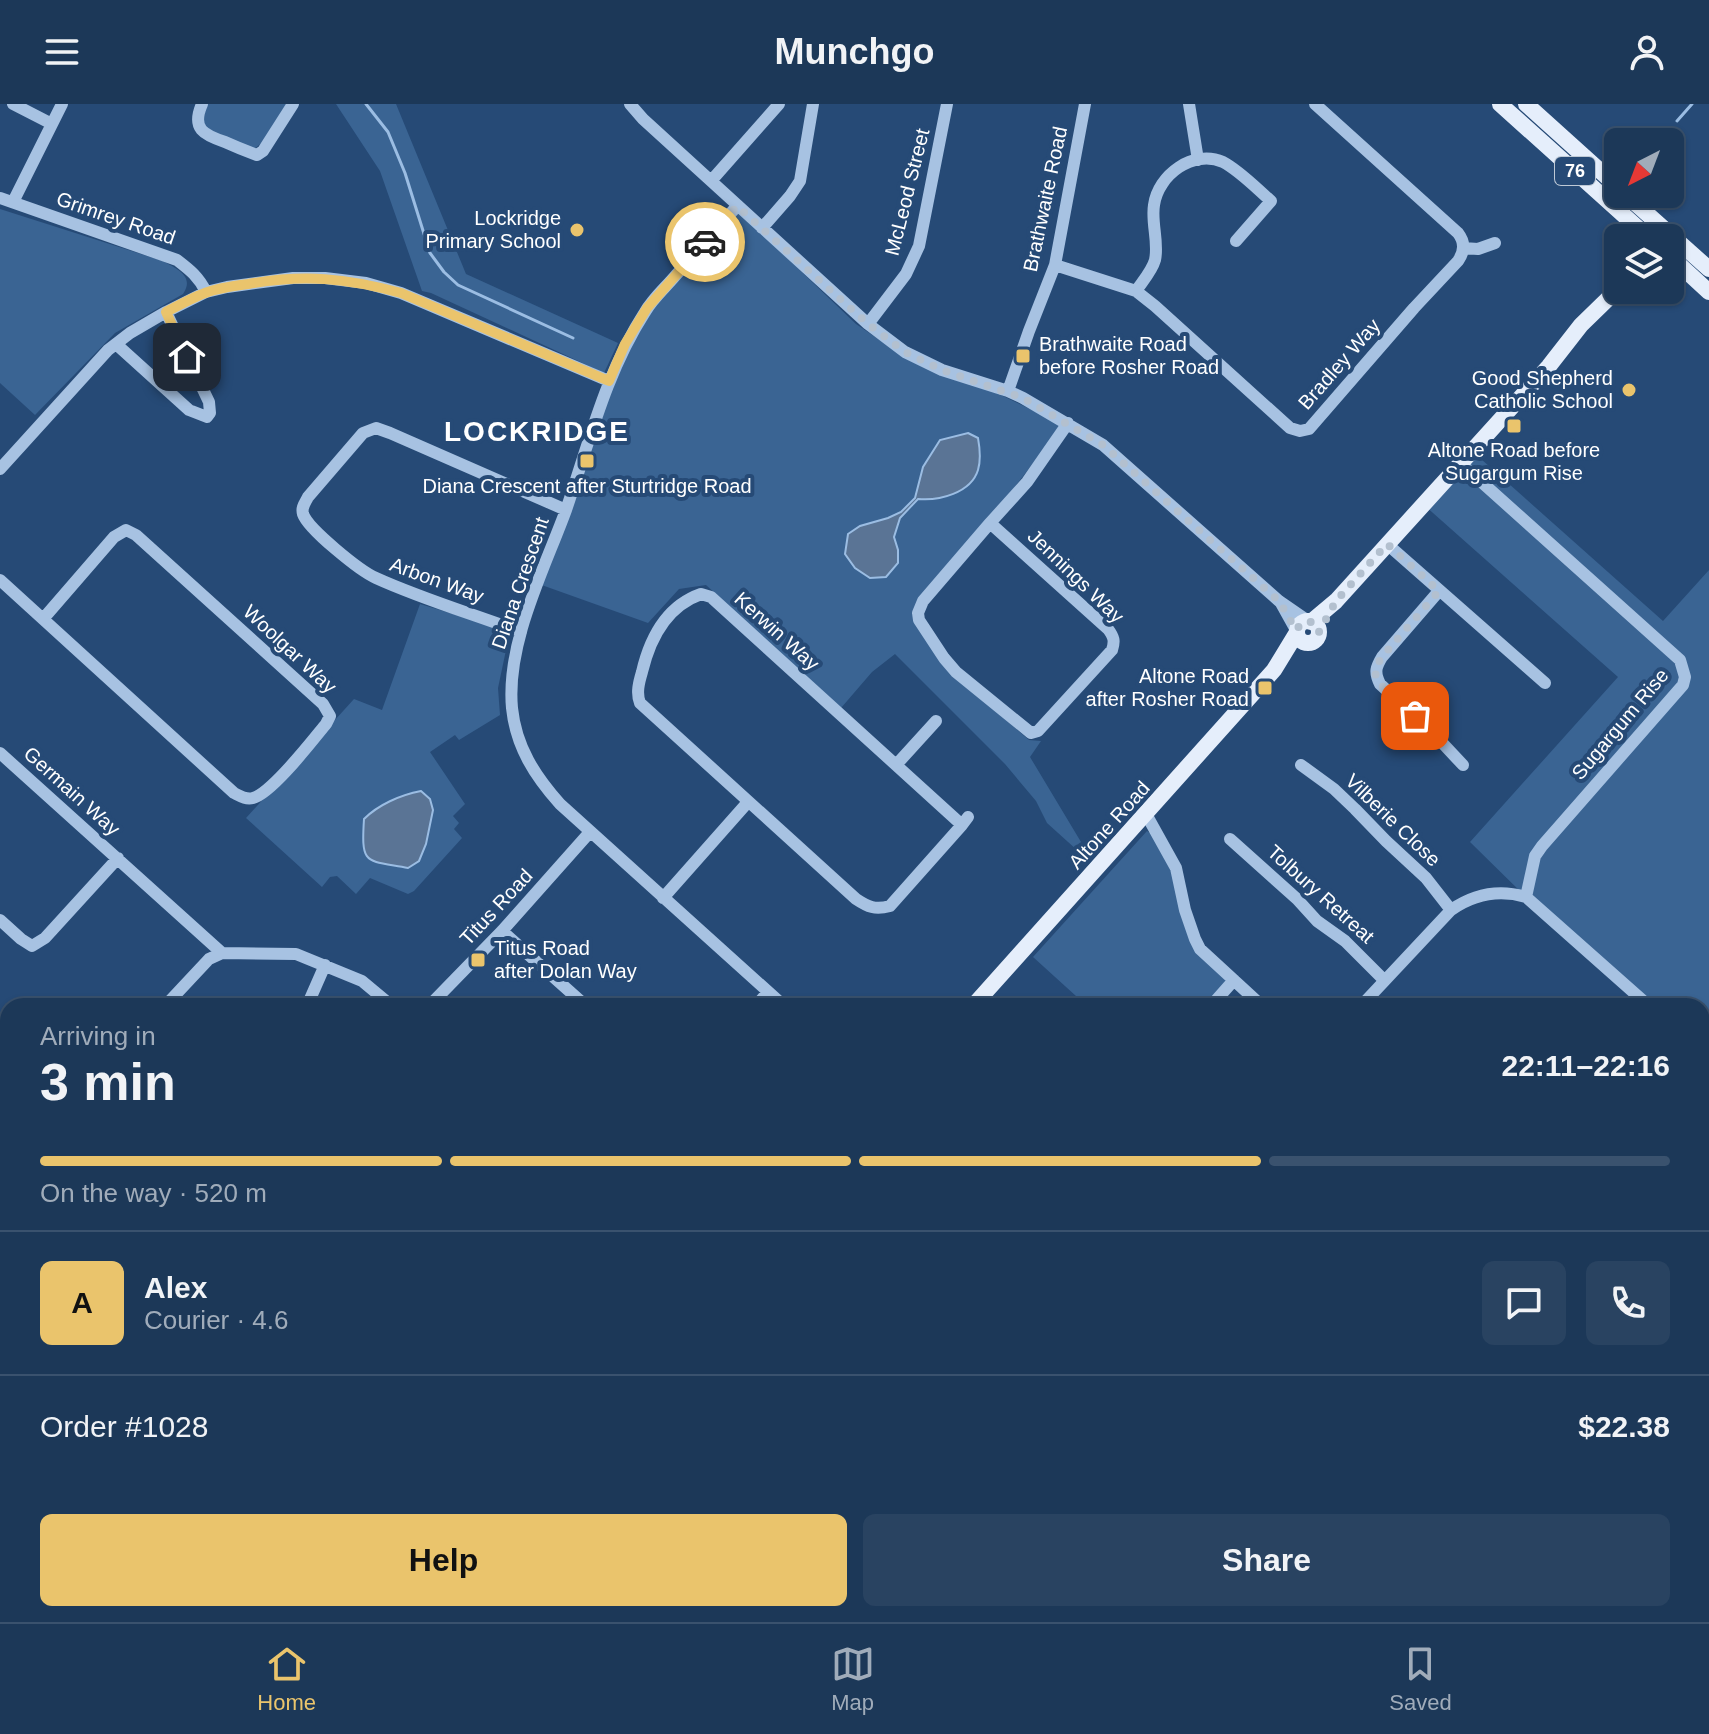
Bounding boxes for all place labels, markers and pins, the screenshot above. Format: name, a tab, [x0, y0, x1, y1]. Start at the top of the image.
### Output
place label: Lockridge Primary School	[425, 207, 561, 252]
marker: Lockridge Primary School	[568, 221, 586, 239]
pin	[153, 323, 221, 391]
place label: Brathwaite Road before Rosher Road	[1039, 333, 1219, 378]
marker: Brathwaite Road before Rosher Road	[1014, 347, 1032, 365]
place label: Good Shepherd Catholic School	[1472, 367, 1613, 412]
marker: Good Shepherd Catholic School	[1620, 381, 1638, 399]
marker: Altone Road before Sugargum Rise	[1505, 417, 1523, 435]
place label: Altone Road before Sugargum Rise	[1428, 439, 1600, 484]
marker: Diana Crescent after Sturtridge Road	[578, 452, 596, 470]
place label: Diana Crescent after Sturtridge Road	[422, 475, 752, 497]
place label: Altone Road after Rosher Road	[1086, 665, 1249, 710]
marker: Altone Road after Rosher Road	[1256, 679, 1274, 697]
pin	[1381, 682, 1449, 750]
place label: Titus Road after Dolan Way	[494, 937, 637, 982]
marker: Titus Road after Dolan Way	[469, 951, 487, 969]

